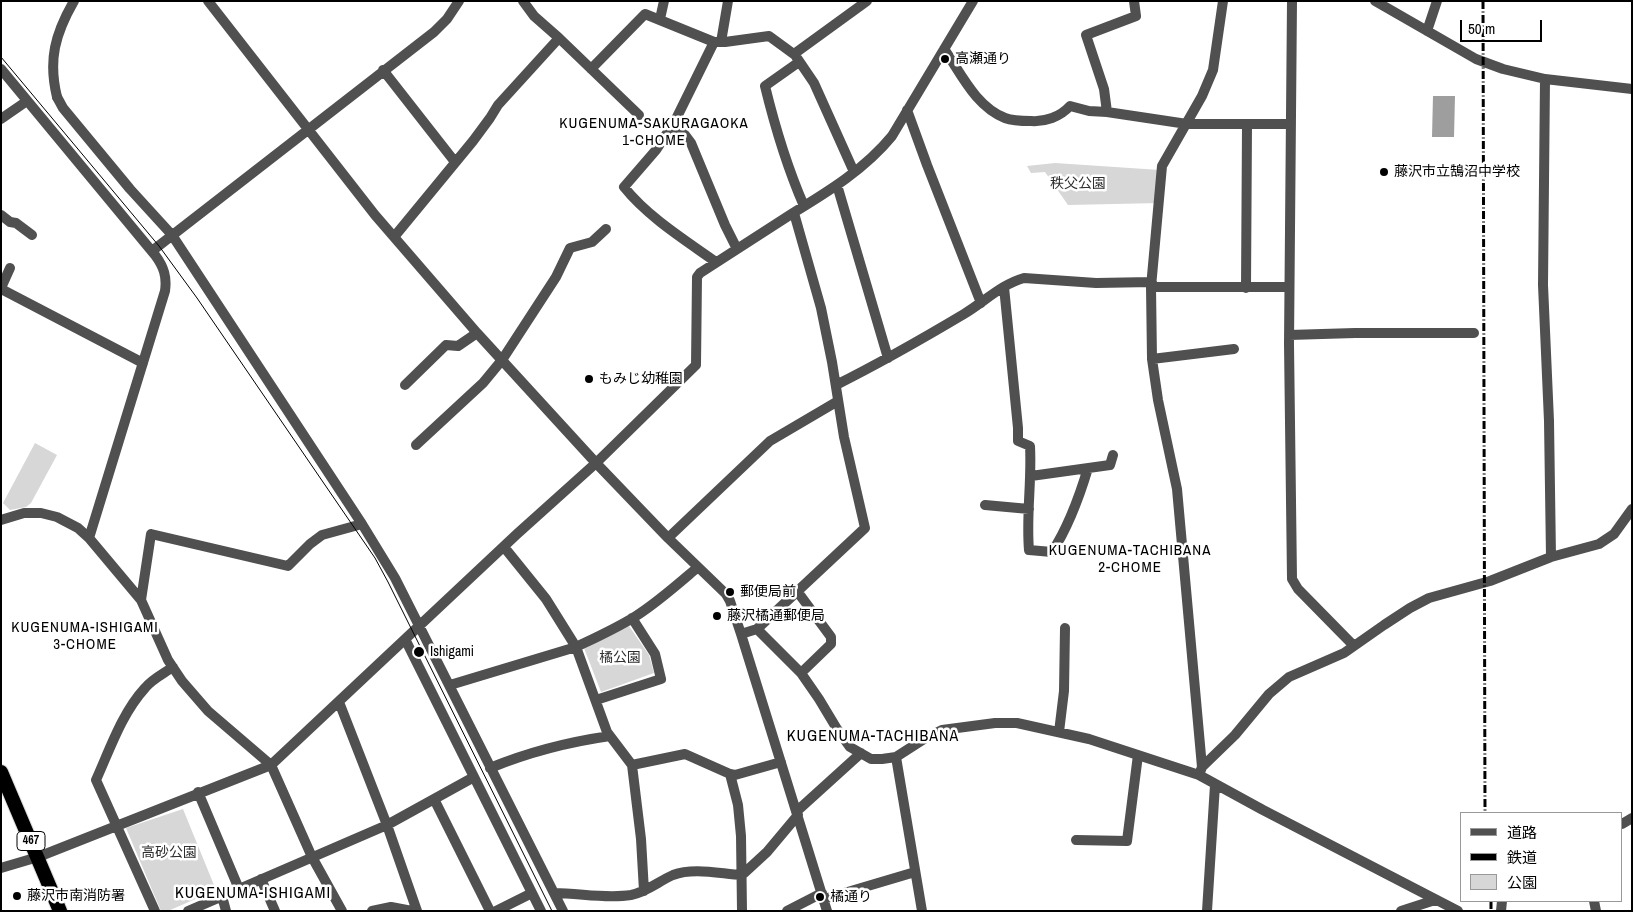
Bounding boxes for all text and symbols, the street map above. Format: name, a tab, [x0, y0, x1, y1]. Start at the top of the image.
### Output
scale bar	[1463, 10, 1546, 42]
text: 50 m	[1468, 18, 1495, 39]
place label: 高瀬通り	[955, 51, 1011, 67]
marker: 高瀬通り	[939, 53, 951, 65]
district label: KUGENUMA-SAKURAGAOKA 1-CHOME	[557, 115, 751, 150]
place label: 藤沢市立鵠沼中学校	[1394, 164, 1520, 180]
marker: 藤沢市立鵠沼中学校	[1378, 166, 1390, 178]
park label: 秩父公園	[1050, 176, 1106, 192]
place label: もみじ幼稚園	[599, 371, 683, 387]
marker: もみじ幼稚園	[583, 373, 595, 385]
district label: KUGENUMA-TACHIBANA 2-CHOME	[1046, 542, 1214, 577]
place label: 郵便局前	[740, 584, 796, 600]
marker: 郵便局前	[724, 586, 736, 598]
place label: 藤沢橘通郵便局	[727, 608, 825, 624]
marker: 藤沢橘通郵便局	[711, 610, 723, 622]
district label: KUGENUMA-ISHIGAMI 3-CHOME	[9, 619, 161, 654]
place label: Ishigami	[430, 644, 474, 660]
marker: Ishigami	[412, 645, 426, 659]
park label: 橘公園	[599, 650, 641, 666]
district label: KUGENUMA-TACHIBANA	[785, 727, 961, 747]
legend	[1460, 812, 1623, 902]
text: 道路	[1507, 822, 1537, 843]
road number: 467	[17, 831, 45, 850]
park label: 高砂公園	[141, 845, 197, 861]
text: 鉄道	[1507, 847, 1537, 868]
text: 公園	[1507, 872, 1537, 893]
district label: KUGENUMA-ISHIGAMI	[173, 884, 333, 904]
place label: 藤沢市南消防署	[27, 888, 125, 904]
place label: 橘通り	[830, 889, 872, 905]
marker: 藤沢市南消防署	[11, 890, 23, 902]
marker: 橘通り	[814, 891, 826, 903]

